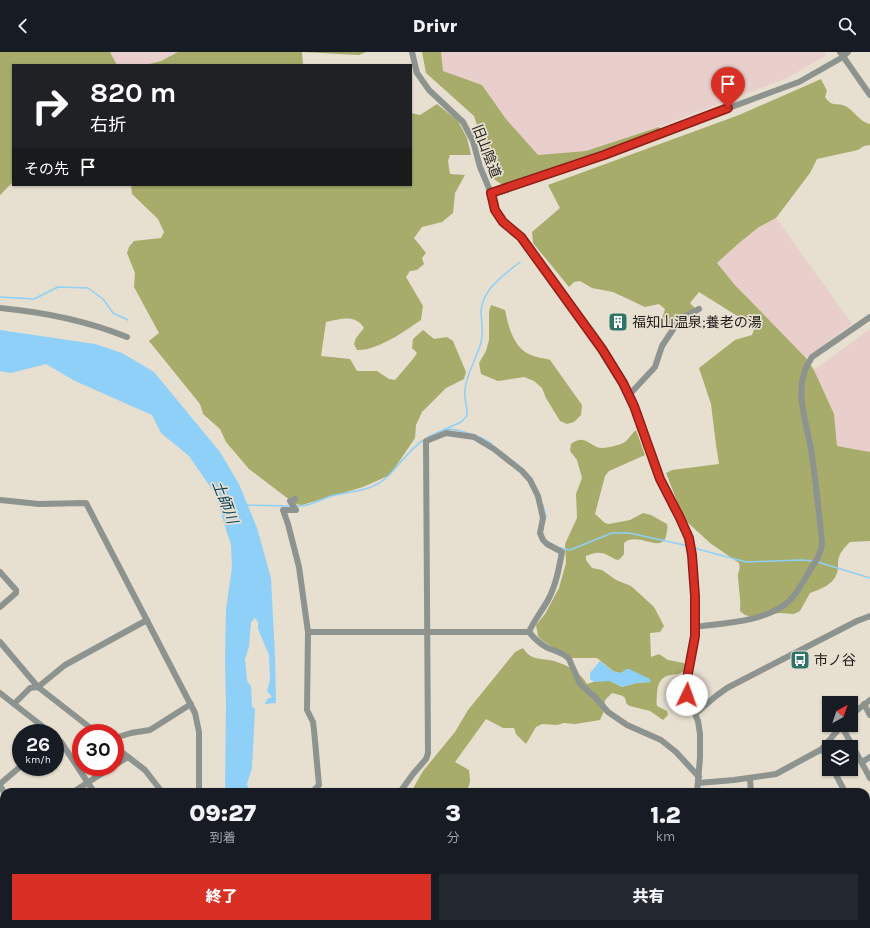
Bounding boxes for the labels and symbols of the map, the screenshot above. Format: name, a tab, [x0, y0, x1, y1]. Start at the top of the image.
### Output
pin	[711, 67, 745, 108]
street label: 旧山陰道	[469, 122, 505, 180]
building icon: 福知山温泉;養老の湯	[607, 311, 629, 333]
place label: 福知山温泉;養老の湯	[632, 314, 762, 331]
water label: 土師川	[209, 478, 242, 528]
bus stop icon: 市ノ谷	[789, 649, 811, 671]
place label: 市ノ谷	[814, 652, 856, 669]
position arrow	[666, 674, 708, 716]
north arrow	[822, 696, 858, 732]
speed limit sign: 30	[72, 724, 124, 776]

